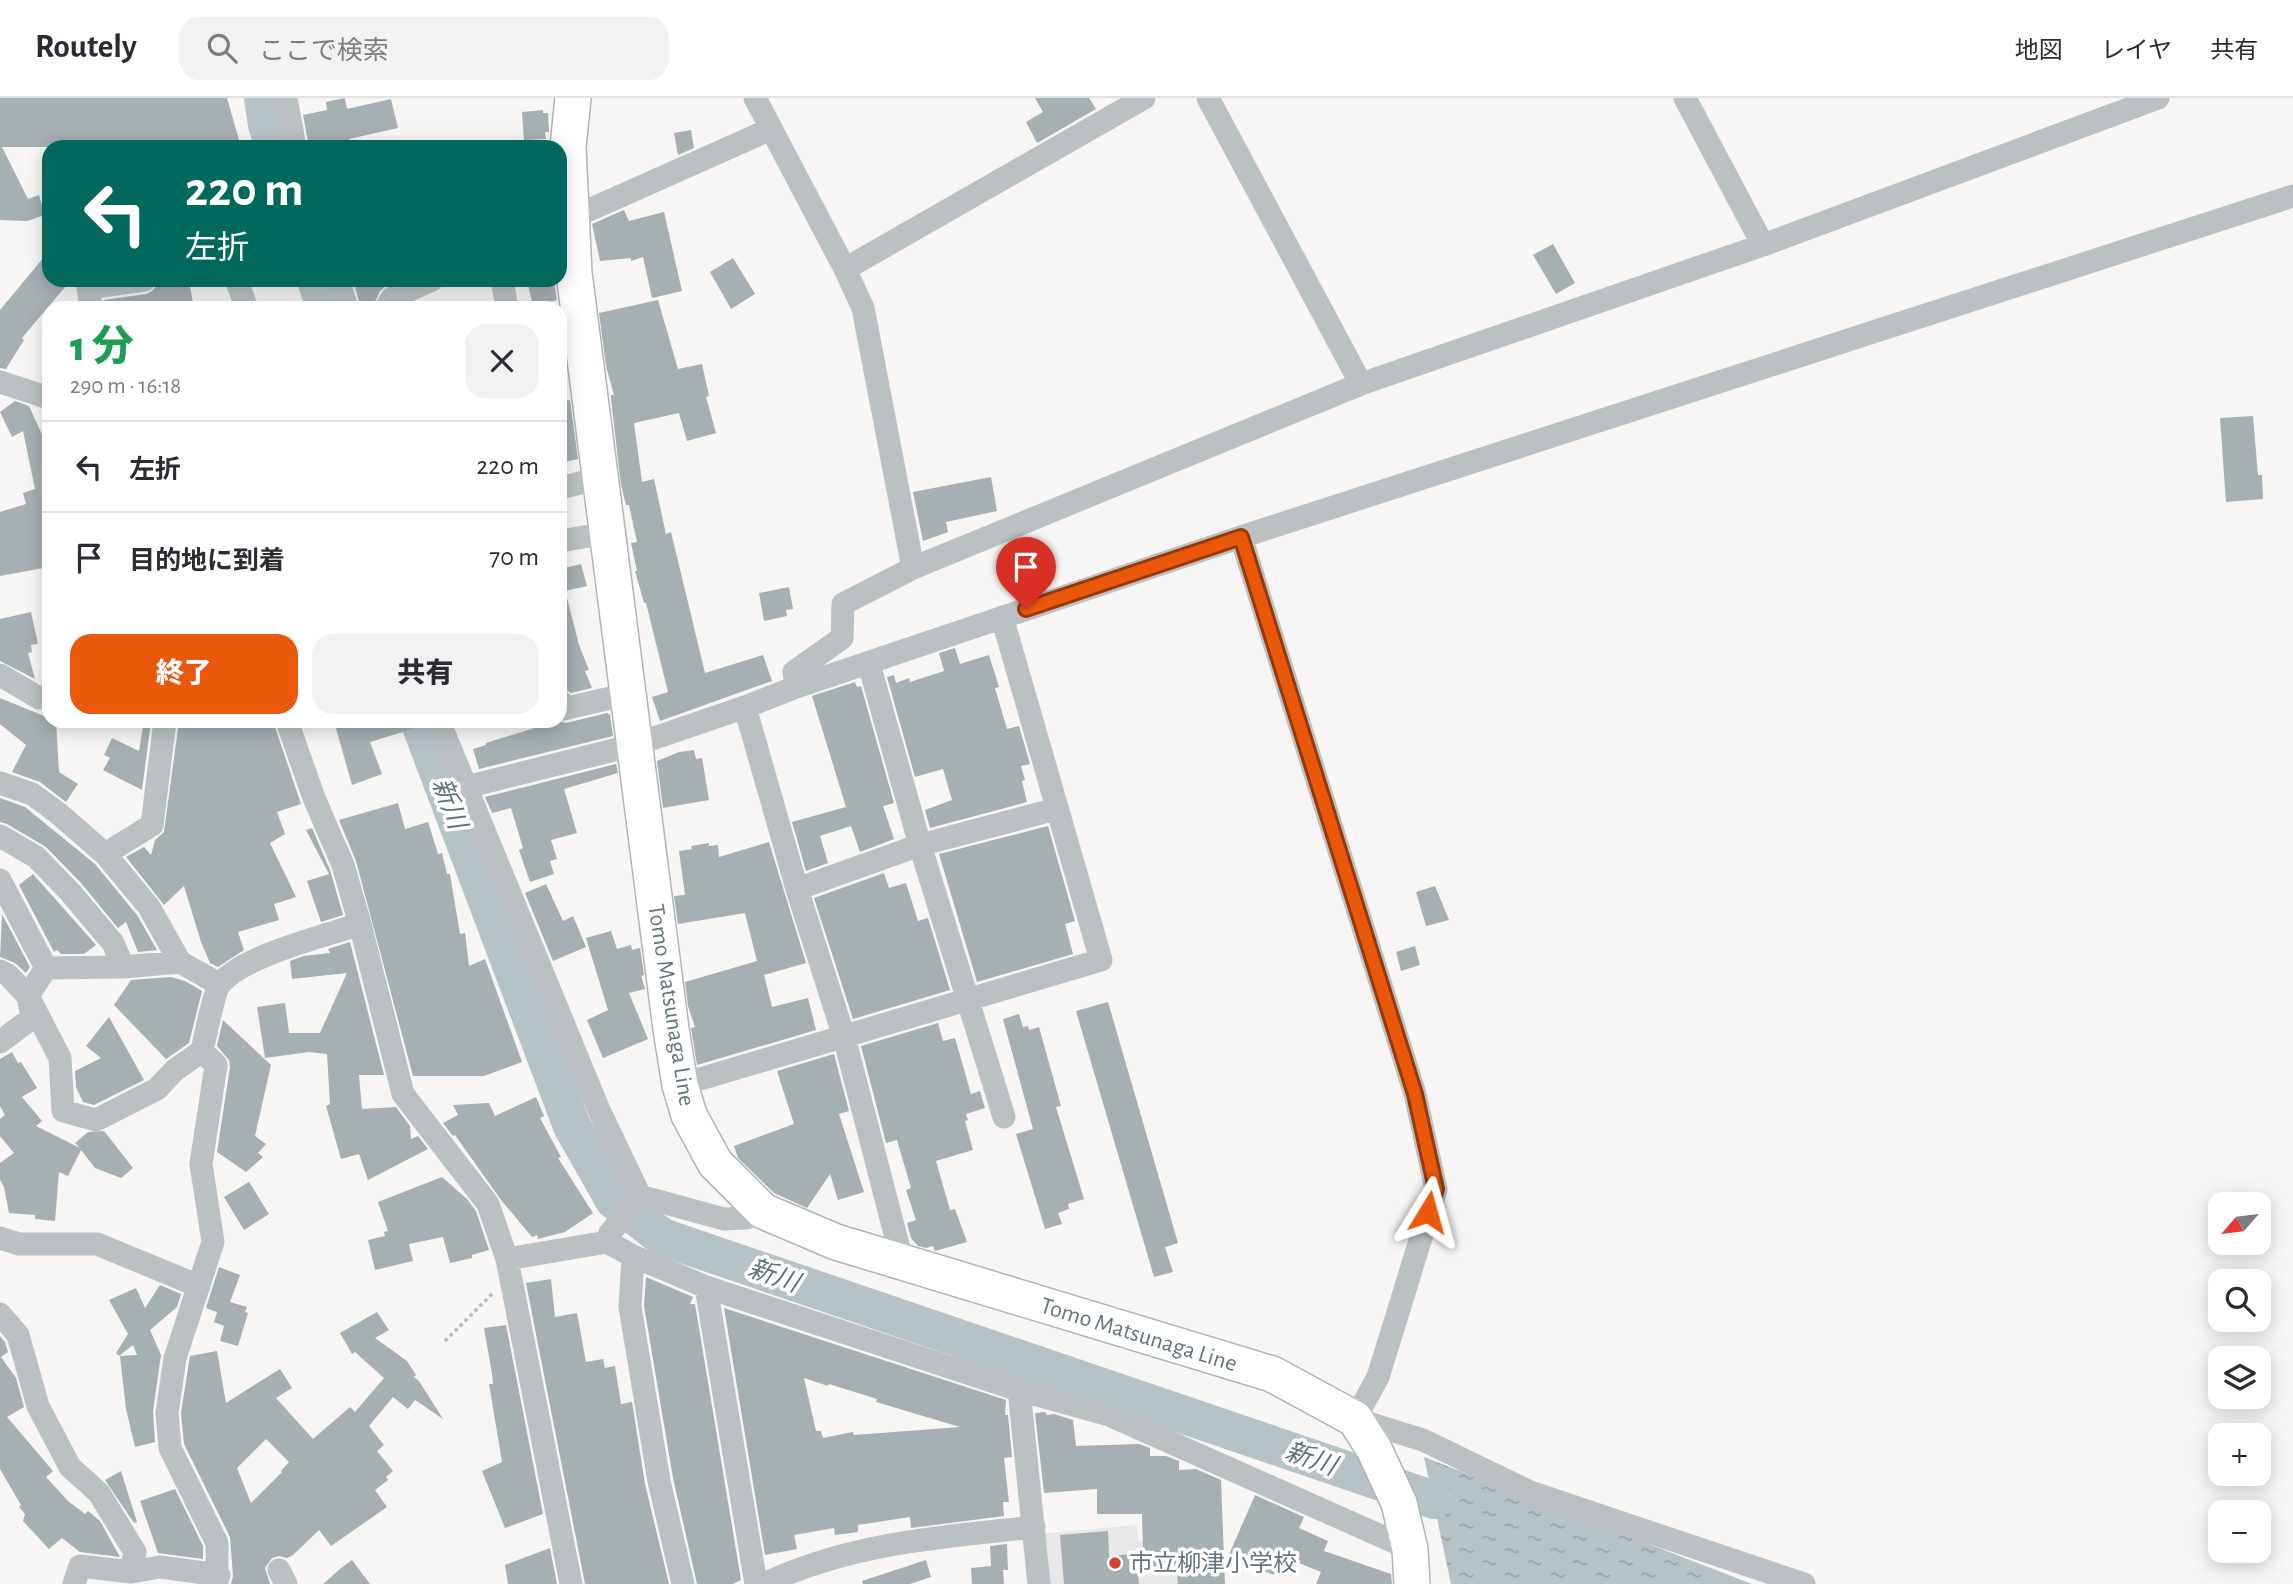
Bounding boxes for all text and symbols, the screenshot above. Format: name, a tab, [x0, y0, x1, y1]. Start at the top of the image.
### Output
search box	[179, 17, 669, 80]
icon: search	[203, 29, 241, 67]
text: Routely	[35, 31, 137, 64]
text: ここで検索	[259, 38, 389, 64]
text: 地図	[2015, 39, 2063, 63]
text: レイヤ	[2101, 39, 2172, 63]
text: 共有	[2210, 39, 2258, 63]
text: 220 m	[185, 166, 304, 215]
icon: left	[70, 168, 161, 259]
text: 左折	[185, 232, 249, 264]
button: close	[465, 324, 539, 398]
text: 1 分	[70, 326, 134, 368]
text: 290 m · 16:18	[70, 375, 181, 398]
icon: left	[70, 448, 108, 486]
text: 220 m	[477, 453, 539, 479]
text: 左折	[129, 457, 181, 483]
pin	[996, 537, 1056, 609]
icon: arrive	[70, 539, 108, 577]
text: 70 m	[489, 544, 539, 570]
text: 目的地に到着	[129, 548, 285, 574]
icon: arrive	[1007, 548, 1045, 586]
button: 終了	[70, 634, 298, 714]
button: 共有	[312, 634, 539, 714]
water label: 新川	[428, 774, 473, 835]
street label: Tomo Matsunaga Line	[643, 902, 699, 1108]
position arrow	[1391, 1175, 1465, 1249]
north arrow	[2208, 1192, 2272, 1255]
map controls	[2208, 1192, 2271, 1563]
water label: 新川	[745, 1254, 806, 1298]
button: search	[2208, 1269, 2271, 1332]
street label: Tomo Matsunaga Line	[1038, 1294, 1240, 1376]
button: layers	[2208, 1346, 2271, 1409]
button: +	[2208, 1423, 2271, 1486]
water label: 新川	[1282, 1437, 1343, 1481]
button: −	[2208, 1500, 2271, 1563]
place label: 市立柳津小学校	[1129, 1550, 1297, 1576]
marker: 市立柳津小学校	[1107, 1555, 1123, 1571]

